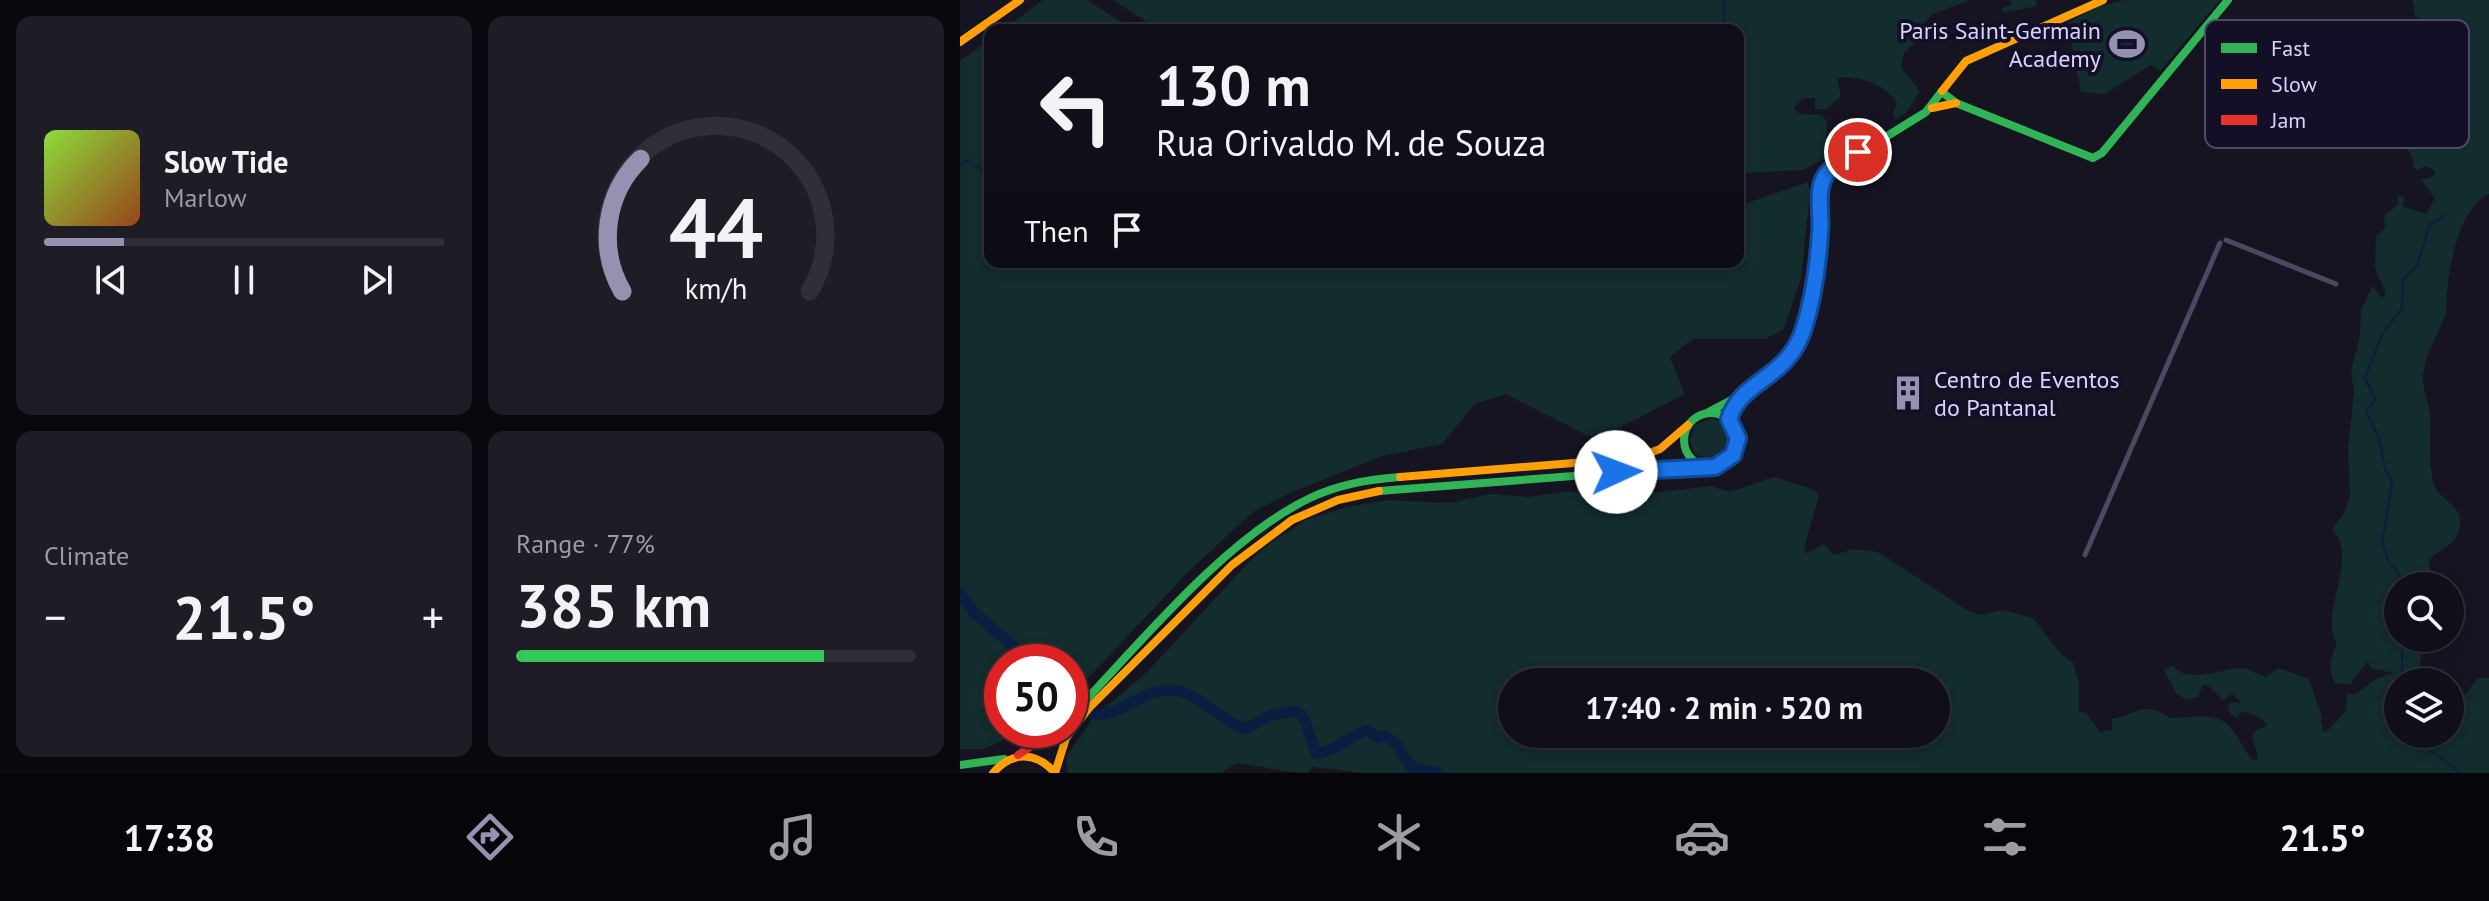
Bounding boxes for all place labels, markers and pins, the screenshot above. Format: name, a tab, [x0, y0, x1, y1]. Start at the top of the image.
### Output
place label: Paris Saint-Germain Academy	[1899, 15, 2101, 74]
sports icon: Paris Saint-Germain Academy	[2108, 25, 2146, 63]
pin	[1824, 118, 1892, 186]
place label: Centro de Eventos do Pantanal	[1934, 364, 2120, 423]
building icon: Centro de Eventos do Pantanal	[1889, 374, 1927, 412]

